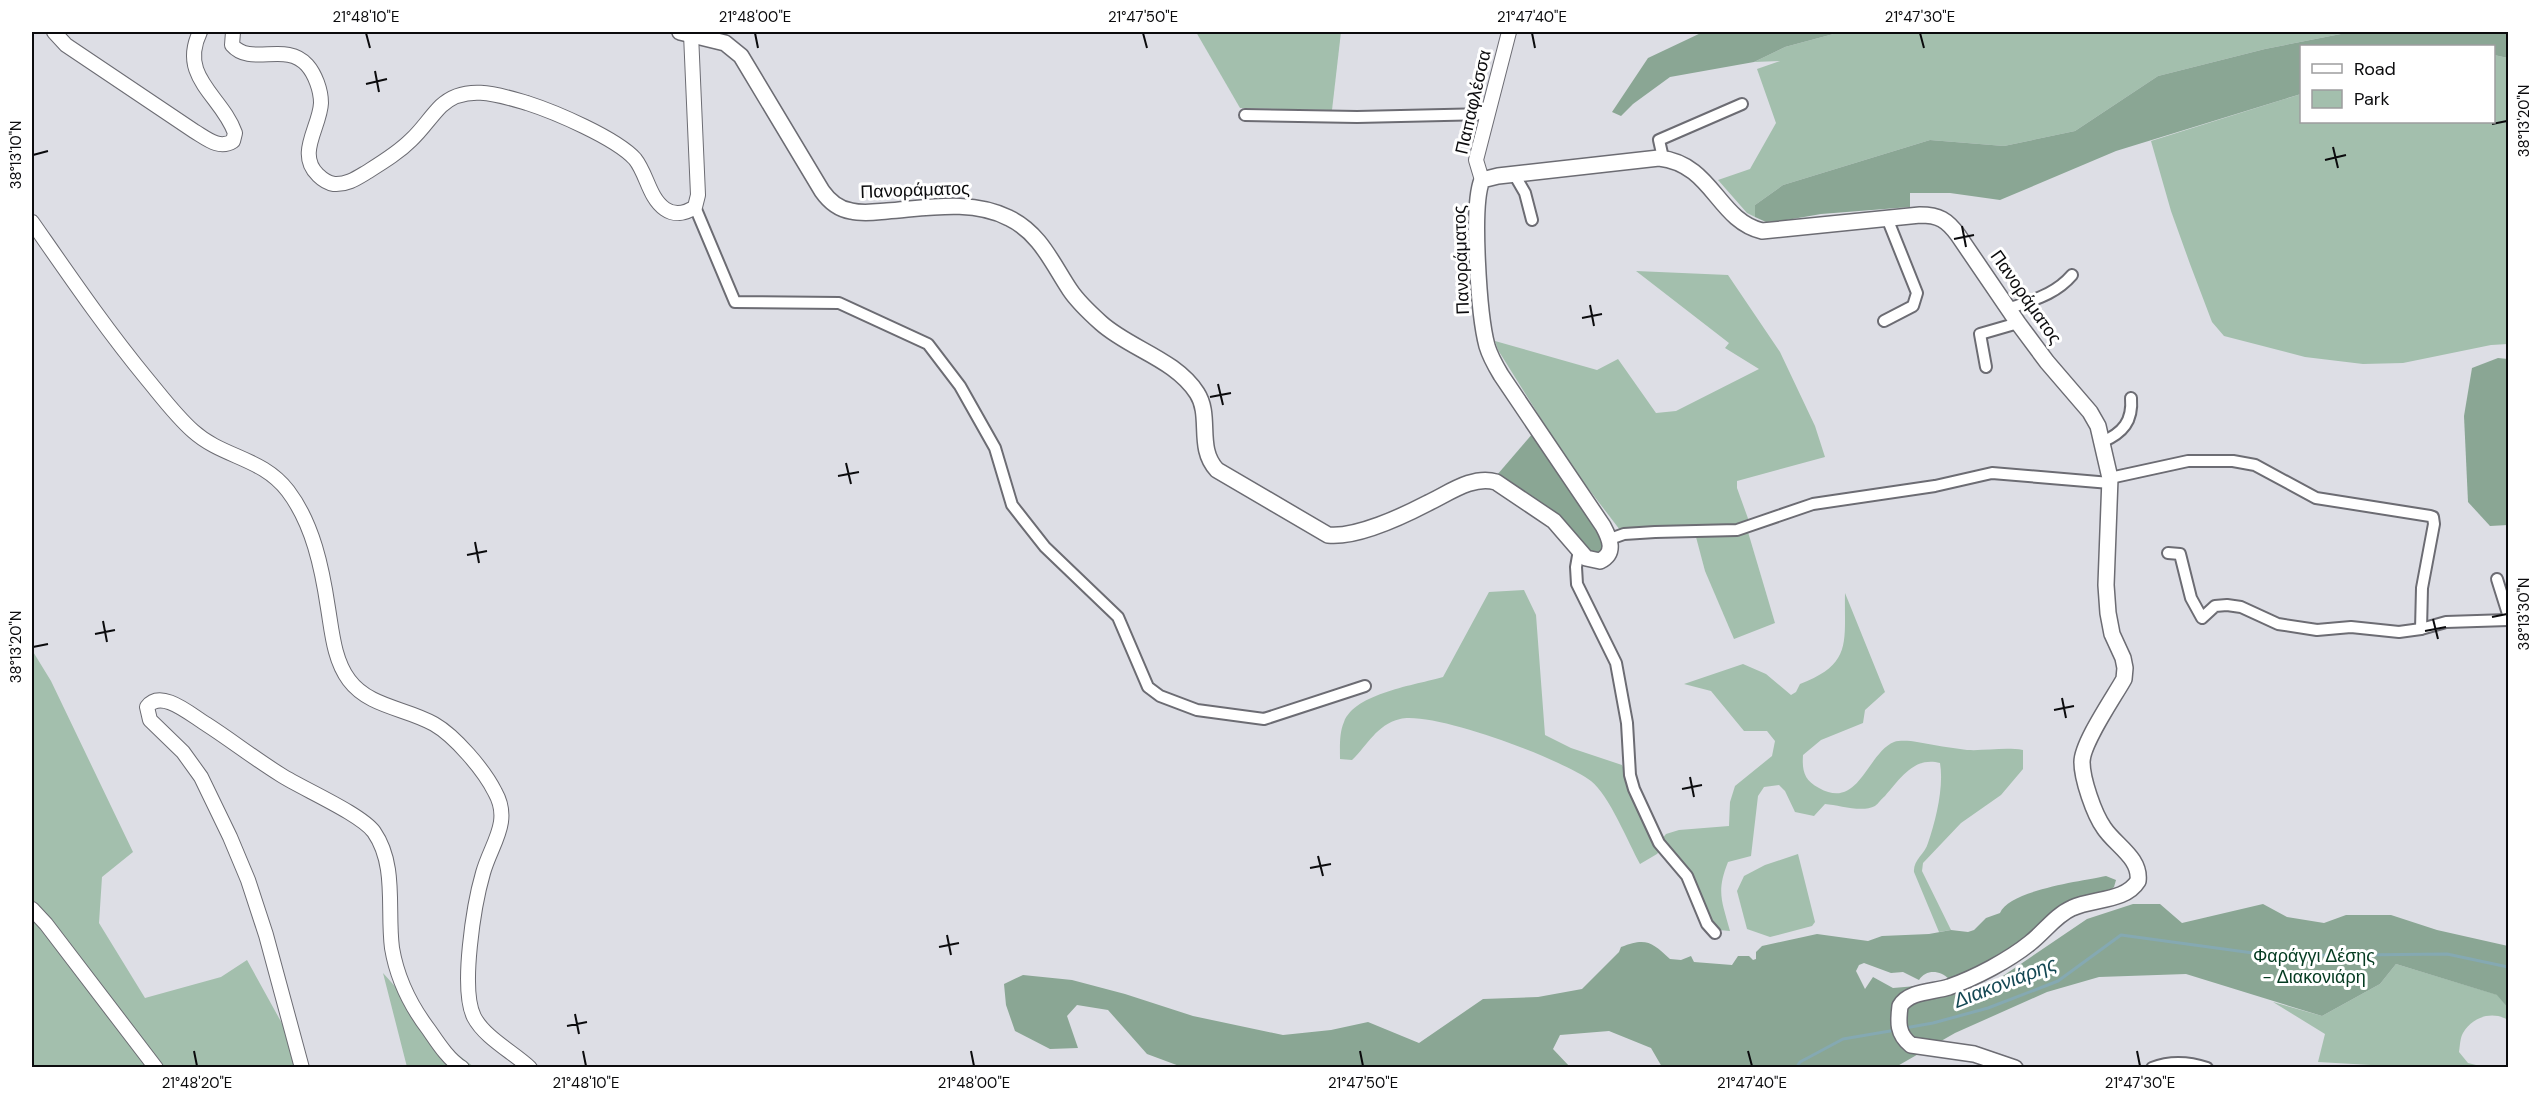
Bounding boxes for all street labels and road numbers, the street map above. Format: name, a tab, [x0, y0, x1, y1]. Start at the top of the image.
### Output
street label: Παπαφλέσσα	[1449, 47, 1497, 157]
street label: Πανοράματος	[860, 176, 970, 204]
street label: Πανοράματος	[1447, 205, 1475, 315]
street label: Πανοράματος	[1985, 245, 2067, 349]

